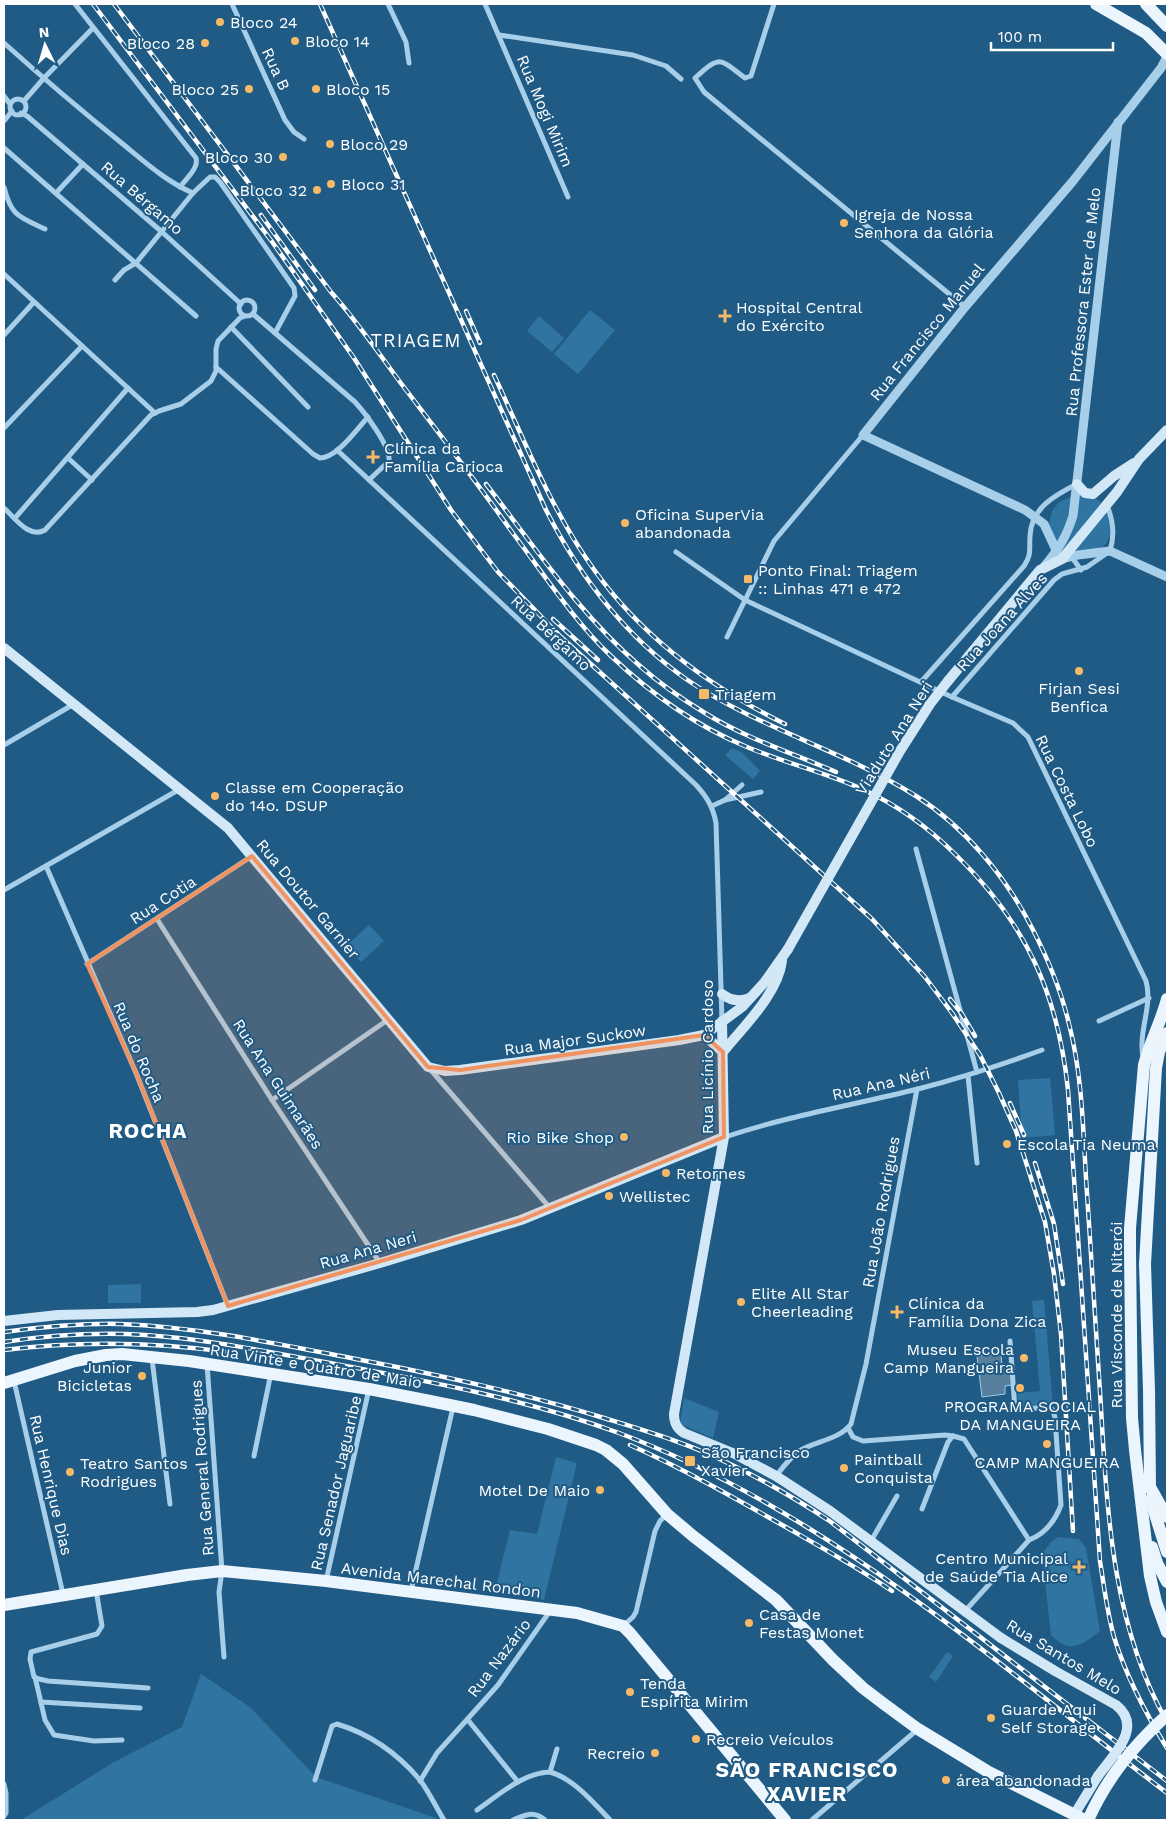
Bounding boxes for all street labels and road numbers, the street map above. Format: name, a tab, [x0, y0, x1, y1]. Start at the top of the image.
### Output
street label: Rua B	[258, 45, 294, 93]
street label: Rua Mogi Mirim	[513, 52, 577, 170]
street label: Rua Bérgamo	[97, 157, 187, 239]
street label: Rua Professora Ester de Melo	[1062, 186, 1104, 418]
street label: Rua Francisco Manuel	[866, 259, 988, 404]
street label: Rua Joana Alves	[953, 569, 1051, 675]
street label: Rua Bérgamo	[507, 591, 595, 675]
street label: Viaduto Ana Neri	[851, 677, 937, 799]
street label: Rua Costa Lobo	[1032, 732, 1102, 850]
street label: Rua Doutor Garnier	[252, 835, 364, 963]
street label: Rua Cotia	[126, 872, 200, 928]
street label: Rua Licínio Cardoso	[698, 980, 717, 1134]
street label: Rua do Rocha	[109, 999, 169, 1105]
street label: Rua Ana Guimarães	[229, 1015, 327, 1153]
street label: Rua Major Suckow	[503, 1021, 647, 1059]
street label: Rua Ana Néri	[830, 1063, 932, 1105]
street label: Rua João Rodrigues	[858, 1135, 904, 1289]
street label: Rua Visconde de Niterói	[1107, 1222, 1126, 1408]
street label: Rua Ana Neri	[317, 1227, 419, 1273]
street label: Rua Vinte e Quatro de Maio	[209, 1340, 423, 1392]
street label: Rua General Rodrigues	[186, 1379, 218, 1557]
street label: Rua Senador Jaguaribe	[307, 1394, 365, 1572]
street label: Rua Henrique Dias	[26, 1413, 76, 1557]
street label: Avenida Marechal Rondon	[340, 1558, 542, 1602]
street label: Rua Nazário	[463, 1615, 535, 1701]
street label: Rua Santos Melo	[1003, 1615, 1125, 1699]

